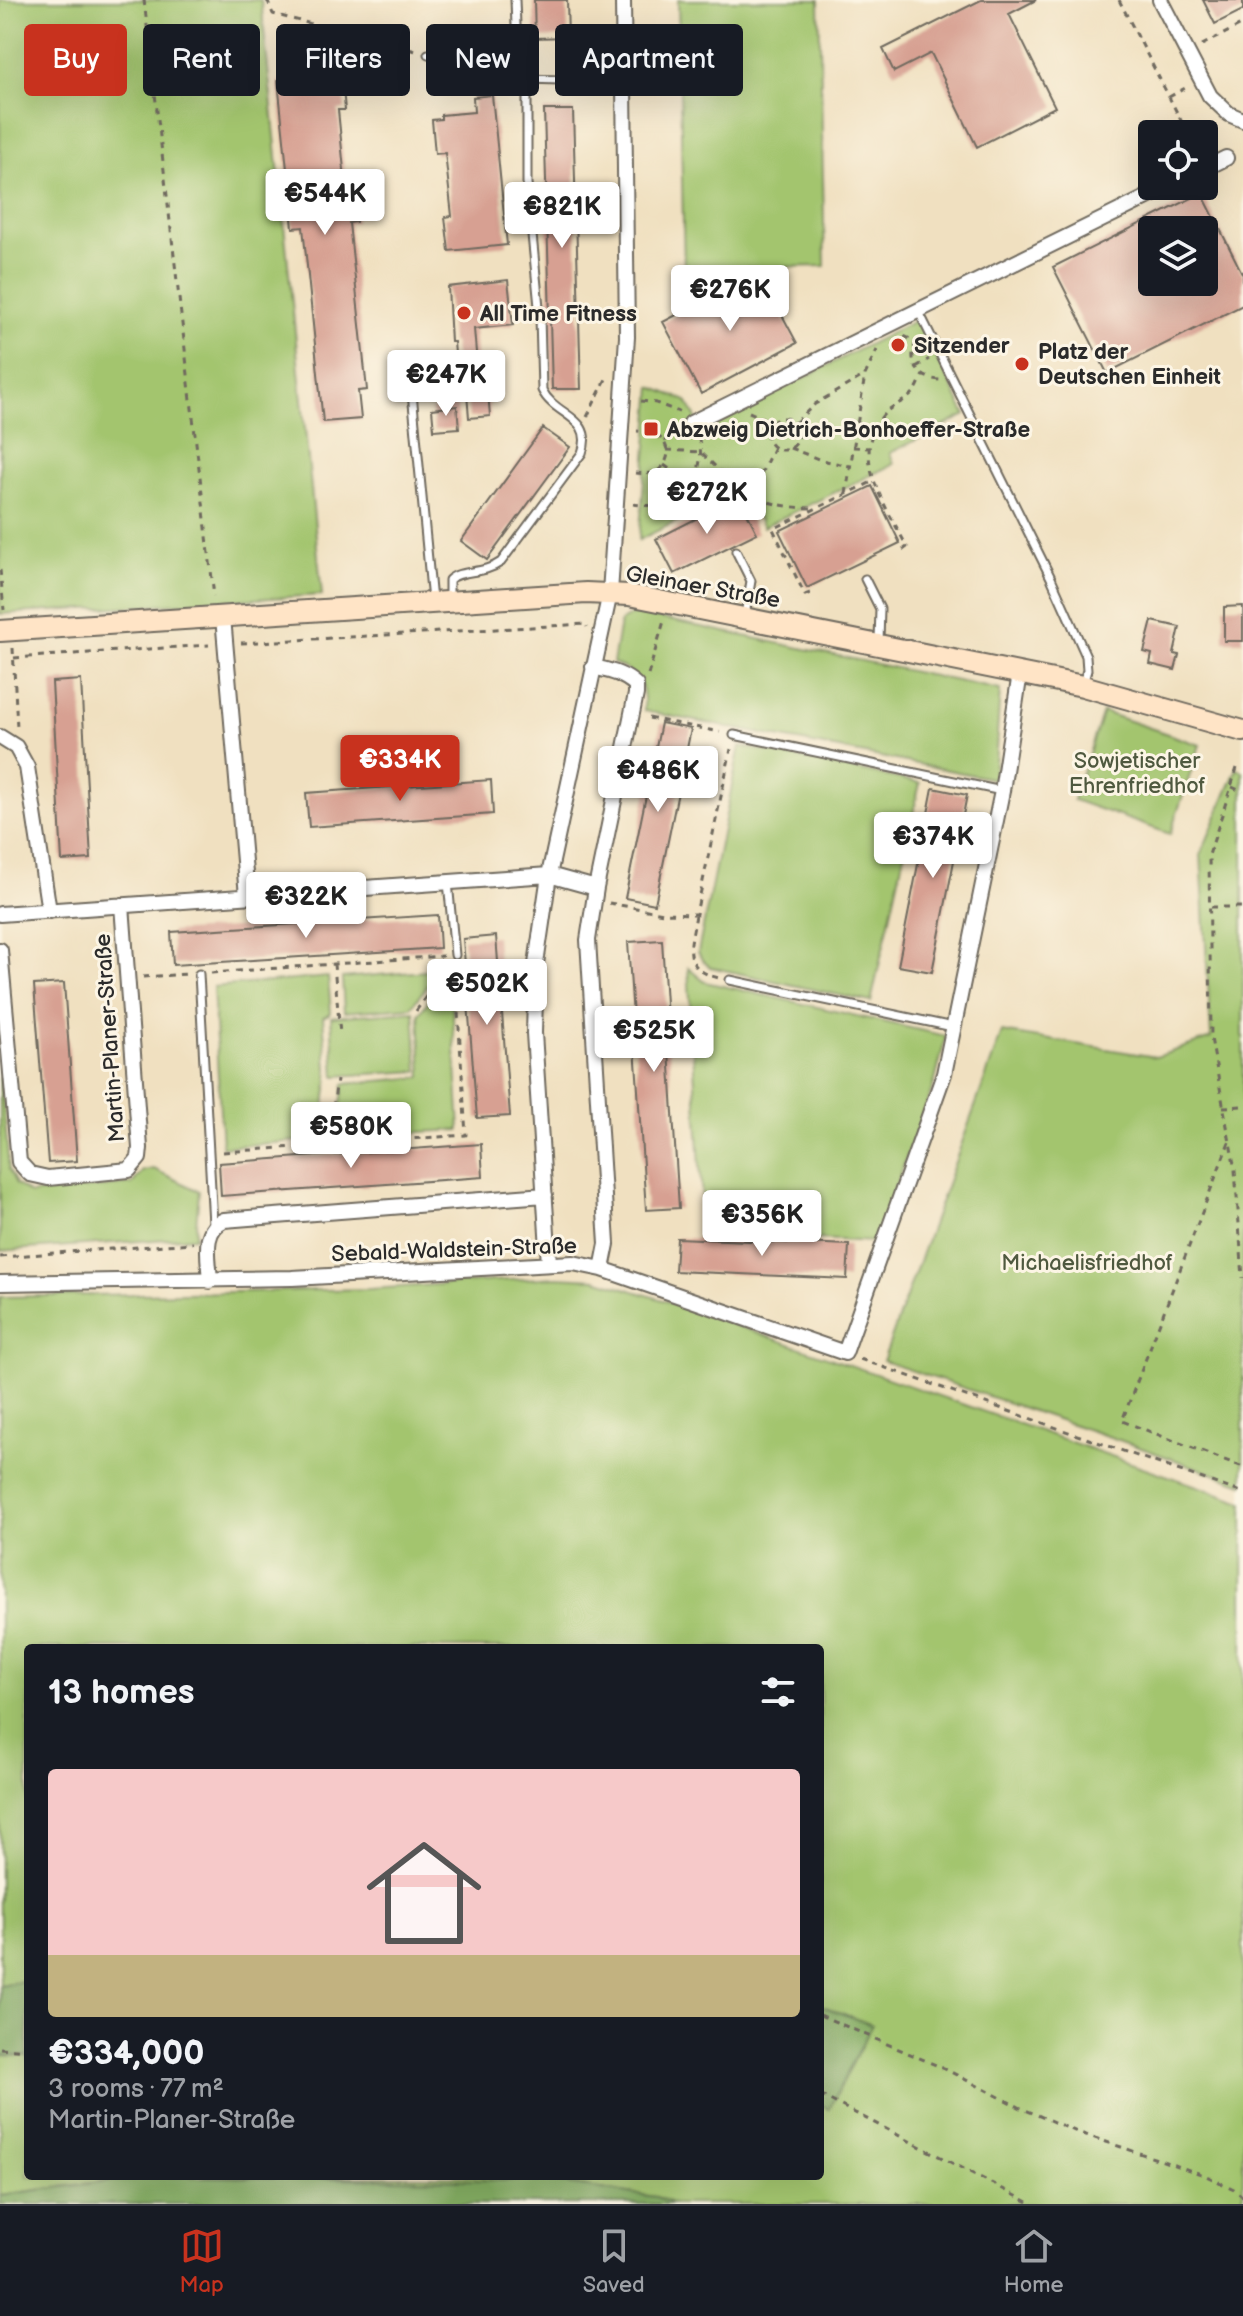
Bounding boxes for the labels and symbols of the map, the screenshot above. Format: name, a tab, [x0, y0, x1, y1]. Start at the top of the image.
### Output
pin: €544K	[269, 169, 381, 237]
pin: €821K	[506, 182, 618, 250]
pin: €276K	[674, 265, 786, 333]
place label: All Time Fitness	[479, 301, 637, 328]
marker: All Time Fitness	[455, 304, 473, 322]
place label: Sitzender	[914, 333, 1010, 360]
marker: Sitzender	[889, 336, 907, 354]
place label: Platz der Deutschen Einheit	[1038, 339, 1221, 391]
pin: €247K	[390, 350, 502, 418]
marker: Platz der Deutschen Einheit	[1013, 355, 1031, 373]
place label: Abzweig Dietrich-Bonhoeffer-Straße	[666, 417, 1030, 444]
marker: Abzweig Dietrich-Bonhoeffer-Straße	[642, 420, 660, 438]
pin: €272K	[651, 468, 763, 536]
street label: Gleinaer Straße	[624, 561, 782, 614]
pin: €334K	[344, 735, 456, 803]
pin: €486K	[602, 746, 714, 814]
park label: Sowjetischer Ehrenfriedhof	[1069, 748, 1206, 800]
pin: €374K	[877, 812, 989, 880]
pin: €322K	[250, 872, 362, 940]
street label: Martin-Planer-Straße	[90, 933, 131, 1143]
pin: €502K	[431, 959, 543, 1027]
pin: €525K	[598, 1006, 710, 1074]
pin: €580K	[295, 1102, 407, 1170]
pin: €356K	[706, 1190, 818, 1258]
street label: Sebald-Waldstein-Straße	[331, 1233, 577, 1268]
park label: Michaelisfriedhof	[1001, 1250, 1173, 1277]

